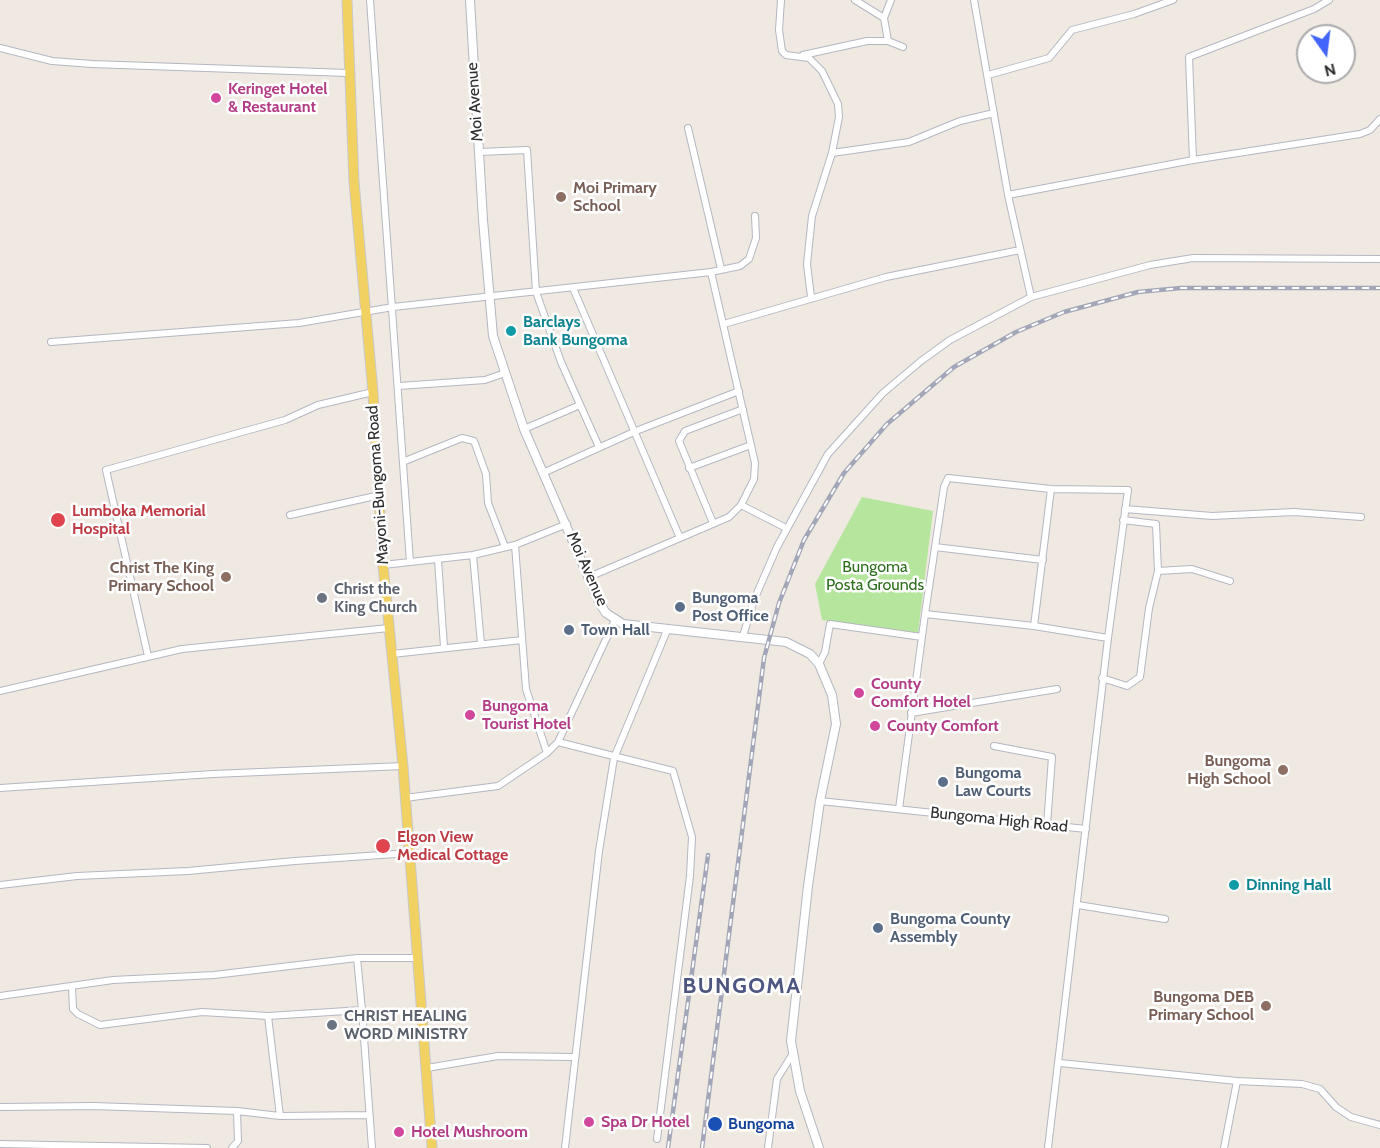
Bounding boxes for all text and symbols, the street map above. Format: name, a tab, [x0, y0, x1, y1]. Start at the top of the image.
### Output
north arrow	[1296, 24, 1356, 84]
text: N	[1322, 59, 1338, 81]
street label: Moi Avenue	[463, 62, 487, 142]
place label: Keringet Hotel & Restaurant	[228, 79, 327, 117]
marker: Keringet Hotel & Restaurant	[209, 91, 223, 105]
place label: Moi Primary School	[573, 178, 657, 216]
marker: Moi Primary School	[554, 190, 568, 204]
place label: Barclays Bank Bungoma	[523, 312, 628, 350]
marker: Barclays Bank Bungoma	[504, 324, 518, 338]
street label: Mayoni-Bungoma Road	[363, 405, 393, 565]
place label: Lumboka Memorial Hospital	[72, 501, 206, 539]
marker: Lumboka Memorial Hospital	[49, 511, 67, 529]
street label: Moi Avenue	[562, 529, 612, 609]
park label: Bungoma Posta Grounds	[826, 557, 924, 595]
place label: Christ The King Primary School	[108, 558, 214, 596]
marker: Christ The King Primary School	[219, 570, 233, 584]
place label: Christ the King Church	[334, 579, 417, 617]
place label: Bungoma Post Office	[692, 588, 769, 626]
marker: Christ the King Church	[315, 591, 329, 605]
marker: Bungoma Post Office	[673, 600, 687, 614]
place label: Town Hall	[581, 620, 650, 640]
marker: Town Hall	[562, 623, 576, 637]
place label: County Comfort Hotel	[871, 674, 971, 712]
marker: County Comfort Hotel	[852, 686, 866, 700]
place label: Bungoma Tourist Hotel	[482, 696, 571, 734]
marker: Bungoma Tourist Hotel	[463, 708, 477, 722]
place label: County Comfort	[887, 716, 999, 736]
marker: County Comfort	[868, 719, 882, 733]
place label: Bungoma High School	[1187, 751, 1271, 789]
place label: Bungoma Law Courts	[955, 763, 1031, 801]
marker: Bungoma High School	[1276, 763, 1290, 777]
marker: Bungoma Law Courts	[936, 775, 950, 789]
street label: Bungoma High Road	[929, 803, 1069, 837]
place label: Elgon View Medical Cottage	[397, 827, 508, 865]
marker: Elgon View Medical Cottage	[374, 837, 392, 855]
place label: Dinning Hall	[1246, 875, 1331, 895]
marker: Dinning Hall	[1227, 878, 1241, 892]
place label: Bungoma County Assembly	[890, 909, 1010, 947]
marker: Bungoma County Assembly	[871, 921, 885, 935]
district label: BUNGOMA	[683, 974, 801, 1000]
place label: Bungoma DEB Primary School	[1148, 987, 1254, 1025]
marker: Bungoma DEB Primary School	[1259, 999, 1273, 1013]
place label: CHRIST HEALING WORD MINISTRY	[344, 1006, 468, 1044]
marker: CHRIST HEALING WORD MINISTRY	[325, 1018, 339, 1032]
place label: Spa Dr Hotel	[601, 1112, 690, 1132]
place label: Bungoma	[728, 1114, 795, 1134]
marker: Spa Dr Hotel	[582, 1115, 596, 1129]
marker: Bungoma	[706, 1115, 724, 1133]
place label: Hotel Mushroom	[411, 1122, 528, 1142]
marker: Hotel Mushroom	[392, 1125, 406, 1139]

